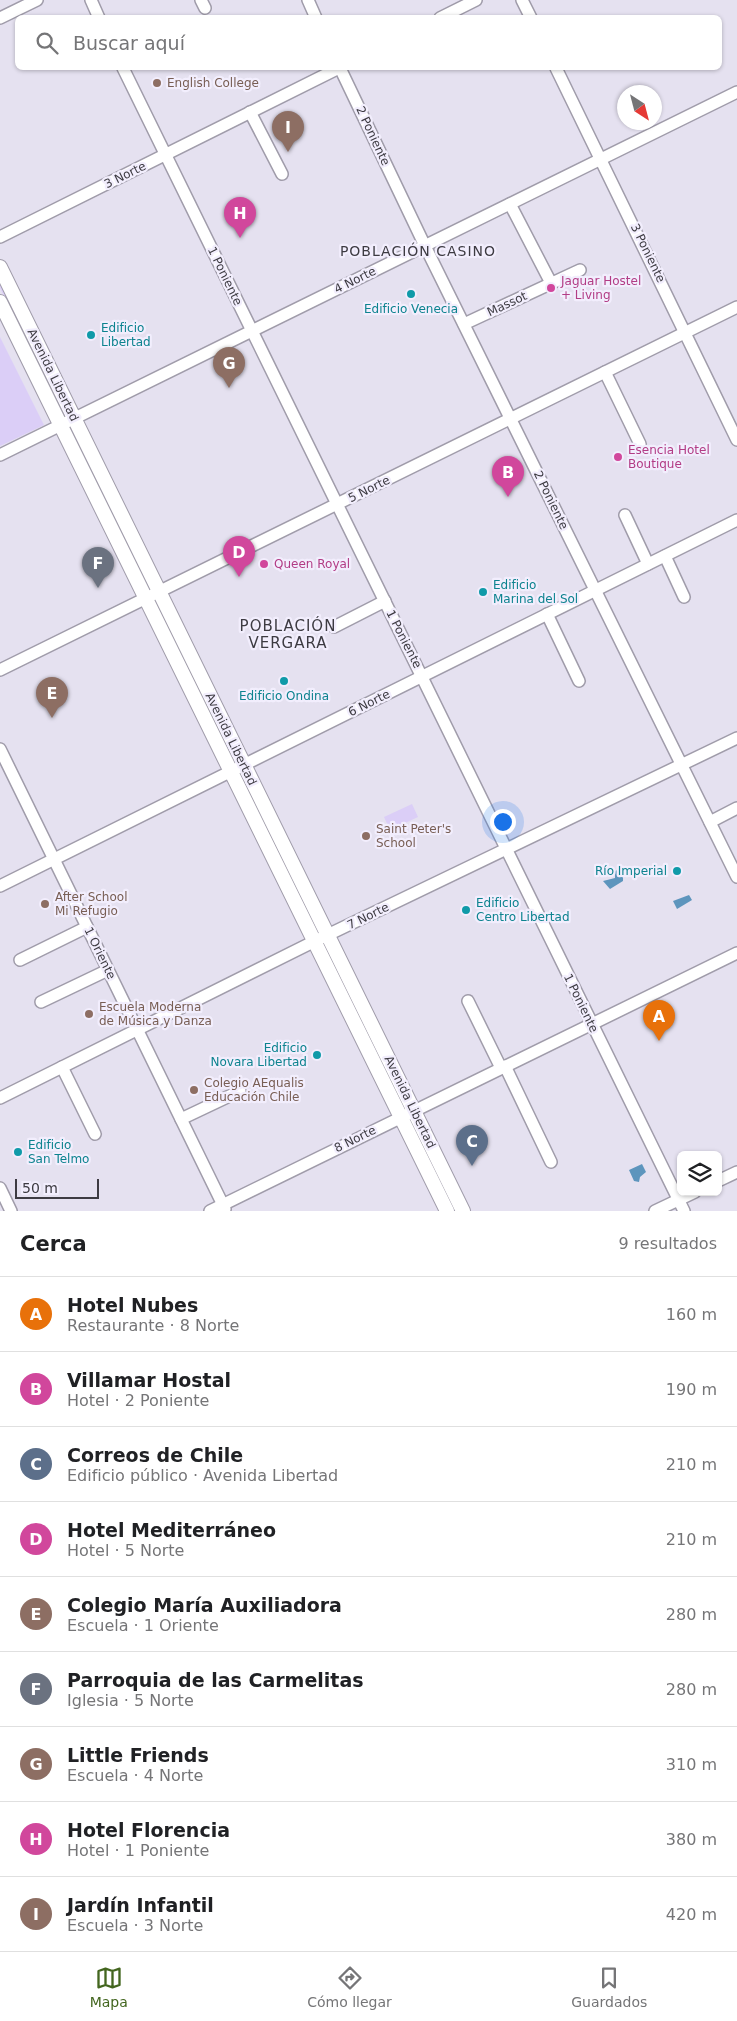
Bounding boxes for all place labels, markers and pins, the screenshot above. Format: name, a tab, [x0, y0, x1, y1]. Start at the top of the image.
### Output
place label: English College	[167, 76, 259, 90]
marker: English College	[151, 77, 163, 89]
pin: I	[272, 111, 304, 152]
pin: H	[224, 197, 256, 238]
place label: Jaguar Hostel + Living	[560, 274, 641, 302]
marker: Jaguar Hostel + Living	[545, 282, 557, 294]
marker: Edificio Venecia	[405, 288, 417, 300]
place label: Edificio Venecia	[364, 302, 458, 316]
place label: Edificio Libertad	[101, 321, 151, 349]
marker: Edificio Libertad	[85, 329, 97, 341]
pin: G	[213, 347, 245, 388]
place label: Esencia Hotel Boutique	[628, 443, 710, 471]
marker: Esencia Hotel Boutique	[612, 451, 624, 463]
pin: B	[492, 456, 524, 497]
pin: D	[223, 536, 255, 577]
pin: F	[82, 547, 114, 588]
place label: Queen Royal	[274, 557, 350, 571]
marker: Queen Royal	[258, 558, 270, 570]
place label: Edificio Marina del Sol	[493, 578, 578, 606]
marker: Edificio Marina del Sol	[477, 586, 489, 598]
marker: Edificio Ondina	[278, 675, 290, 687]
pin: E	[36, 677, 68, 718]
place label: Edificio Ondina	[239, 689, 329, 703]
place label: Saint Peter's School	[376, 822, 451, 850]
marker: Saint Peter's School	[360, 830, 372, 842]
place label: Río Imperial	[595, 864, 667, 878]
marker: Río Imperial	[671, 865, 683, 877]
place label: After School Mi Refugio	[55, 890, 127, 918]
place label: Edificio Centro Libertad	[476, 896, 570, 924]
marker: After School Mi Refugio	[39, 898, 51, 910]
marker: Edificio Centro Libertad	[460, 904, 472, 916]
place label: Escuela Moderna de Música y Danza	[99, 1000, 212, 1028]
pin: A	[643, 1000, 675, 1041]
marker: Escuela Moderna de Música y Danza	[83, 1008, 95, 1020]
place label: Edificio Novara Libertad	[210, 1041, 307, 1069]
marker: Edificio Novara Libertad	[311, 1049, 323, 1061]
place label: Colegio AEqualis Educación Chile	[204, 1076, 304, 1104]
marker: Colegio AEqualis Educación Chile	[188, 1084, 200, 1096]
pin: C	[456, 1125, 488, 1166]
place label: Edificio San Telmo	[28, 1138, 89, 1166]
marker: Edificio San Telmo	[12, 1146, 24, 1158]

